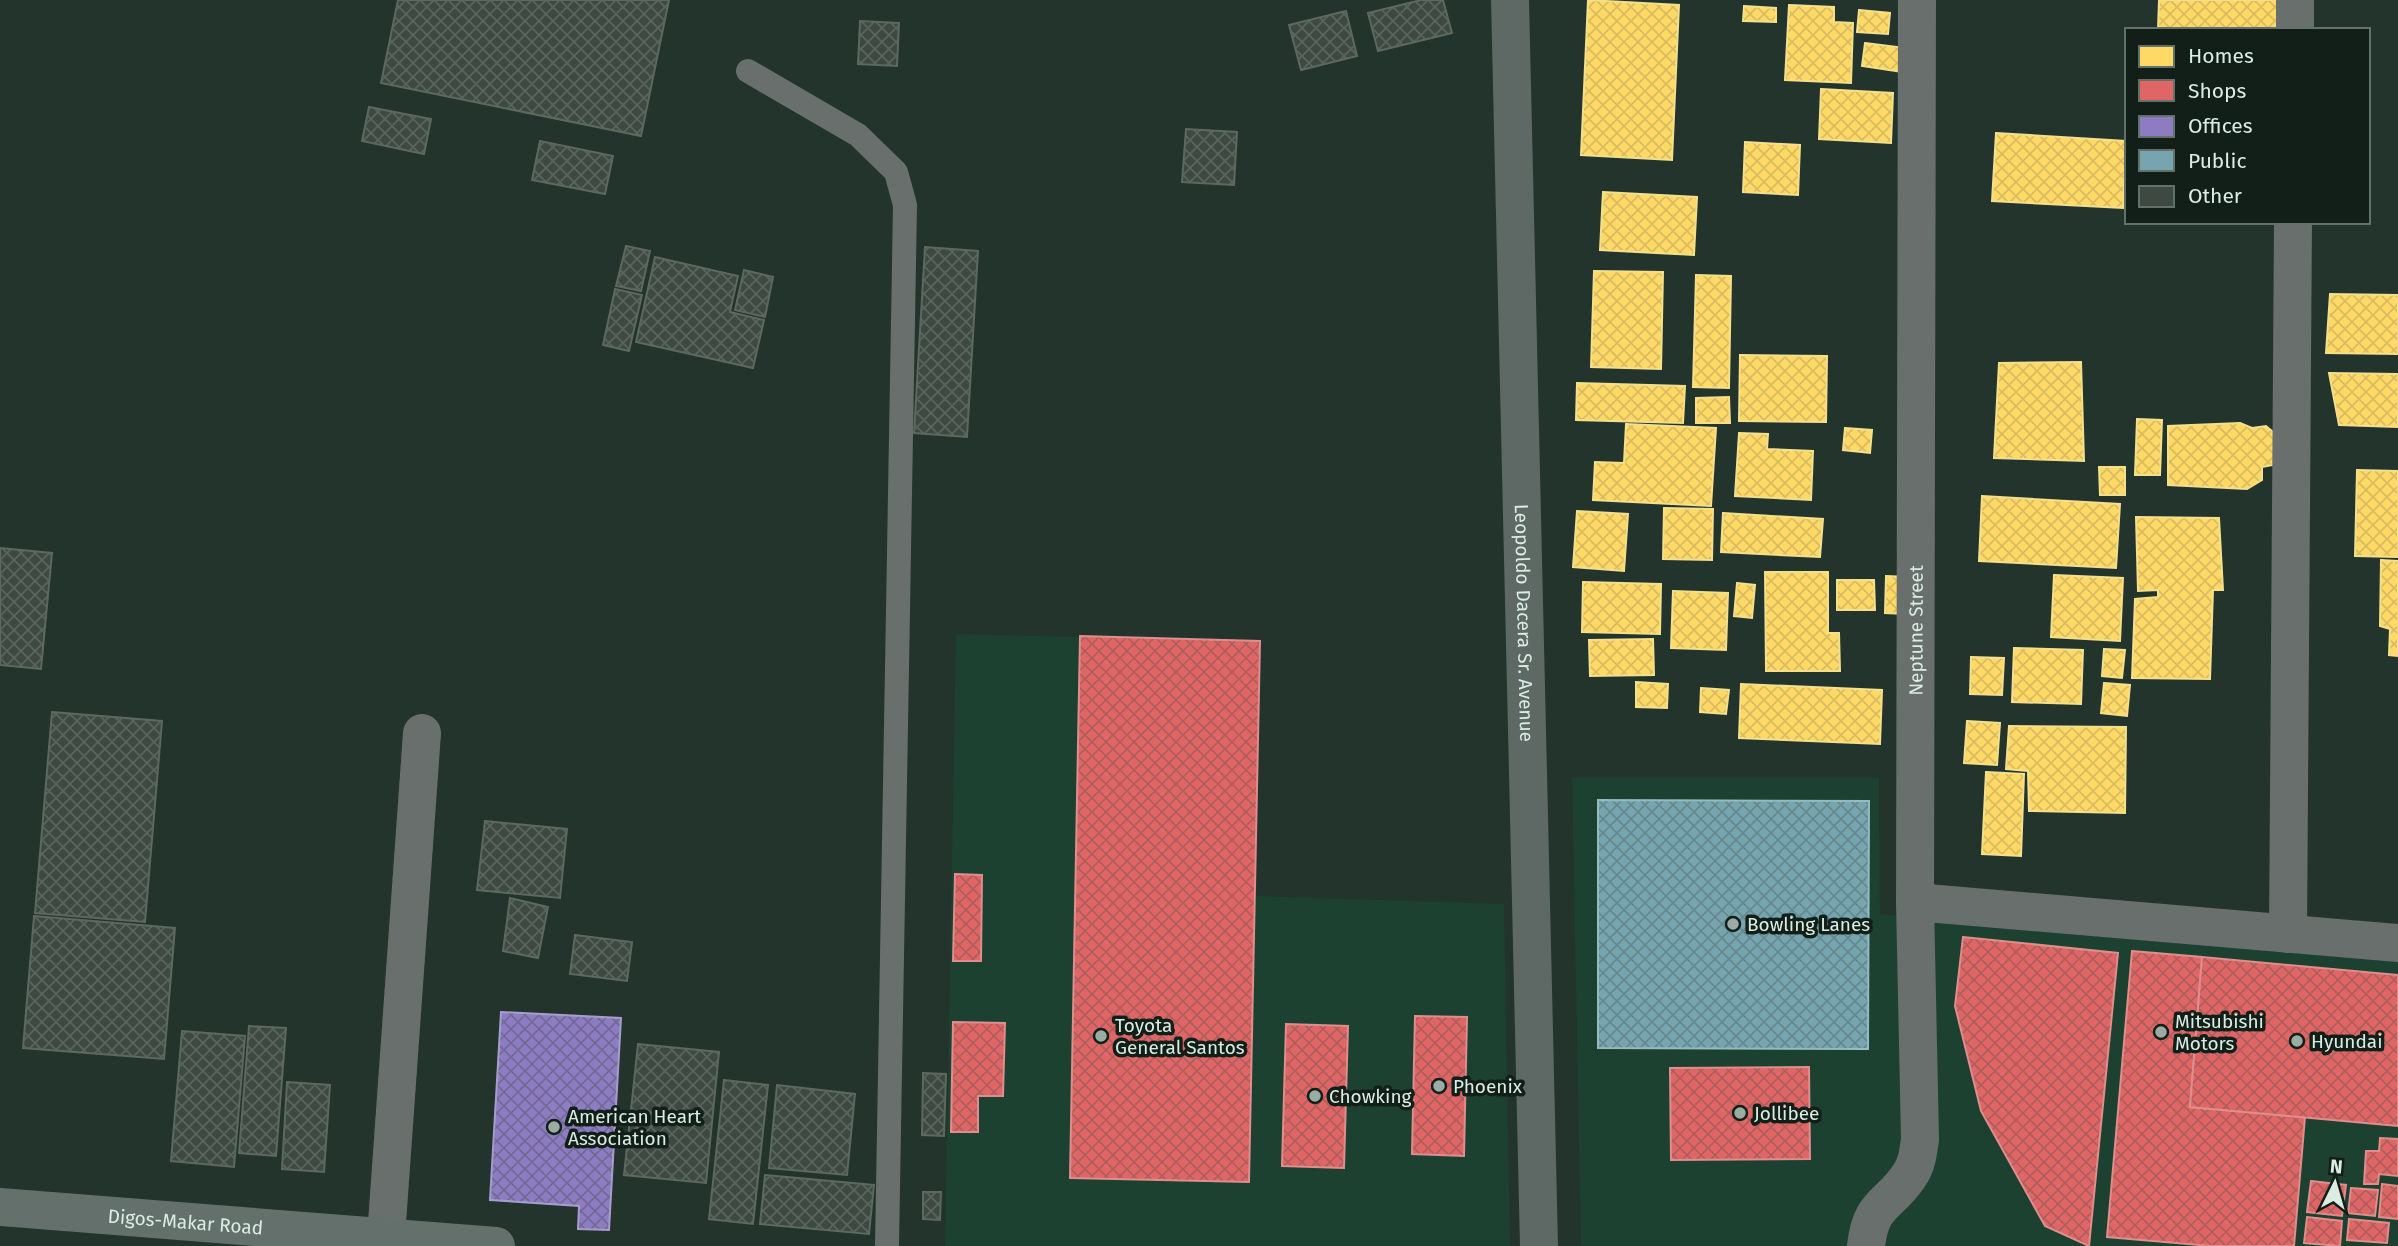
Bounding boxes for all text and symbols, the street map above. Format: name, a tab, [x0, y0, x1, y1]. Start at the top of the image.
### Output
legend	[2125, 28, 2370, 224]
text: Homes	[2188, 43, 2254, 69]
text: Shops	[2188, 78, 2246, 104]
text: Offices	[2188, 113, 2253, 139]
text: Public	[2188, 148, 2246, 174]
text: Other	[2188, 183, 2242, 209]
street label: Leopoldo Dacera Sr. Avenue	[1510, 503, 1539, 742]
street label: Neptune Street	[1904, 565, 1927, 696]
place label: Bowling Lanes	[1747, 913, 1870, 936]
marker: Bowling Lanes	[1725, 916, 1741, 932]
place label: Mitsubishi Motors	[2175, 1010, 2264, 1055]
place label: Toyota General Santos	[1115, 1014, 1245, 1059]
marker: Mitsubishi Motors	[2153, 1024, 2169, 1040]
marker: Toyota General Santos	[1093, 1028, 1109, 1044]
place label: Hyundai	[2311, 1030, 2383, 1053]
marker: Hyundai	[2289, 1033, 2305, 1049]
place label: Phoenix	[1453, 1075, 1523, 1098]
marker: Phoenix	[1431, 1078, 1447, 1094]
place label: Chowking	[1329, 1085, 1412, 1108]
marker: Chowking	[1307, 1088, 1323, 1104]
place label: Jollibee	[1754, 1102, 1819, 1125]
place label: American Heart Association	[568, 1105, 701, 1150]
marker: Jollibee	[1732, 1105, 1748, 1121]
marker: American Heart Association	[546, 1119, 562, 1135]
north arrow	[2300, 1148, 2370, 1218]
text: N	[2329, 1155, 2344, 1179]
street label: Digos-Makar Road	[107, 1204, 264, 1239]

